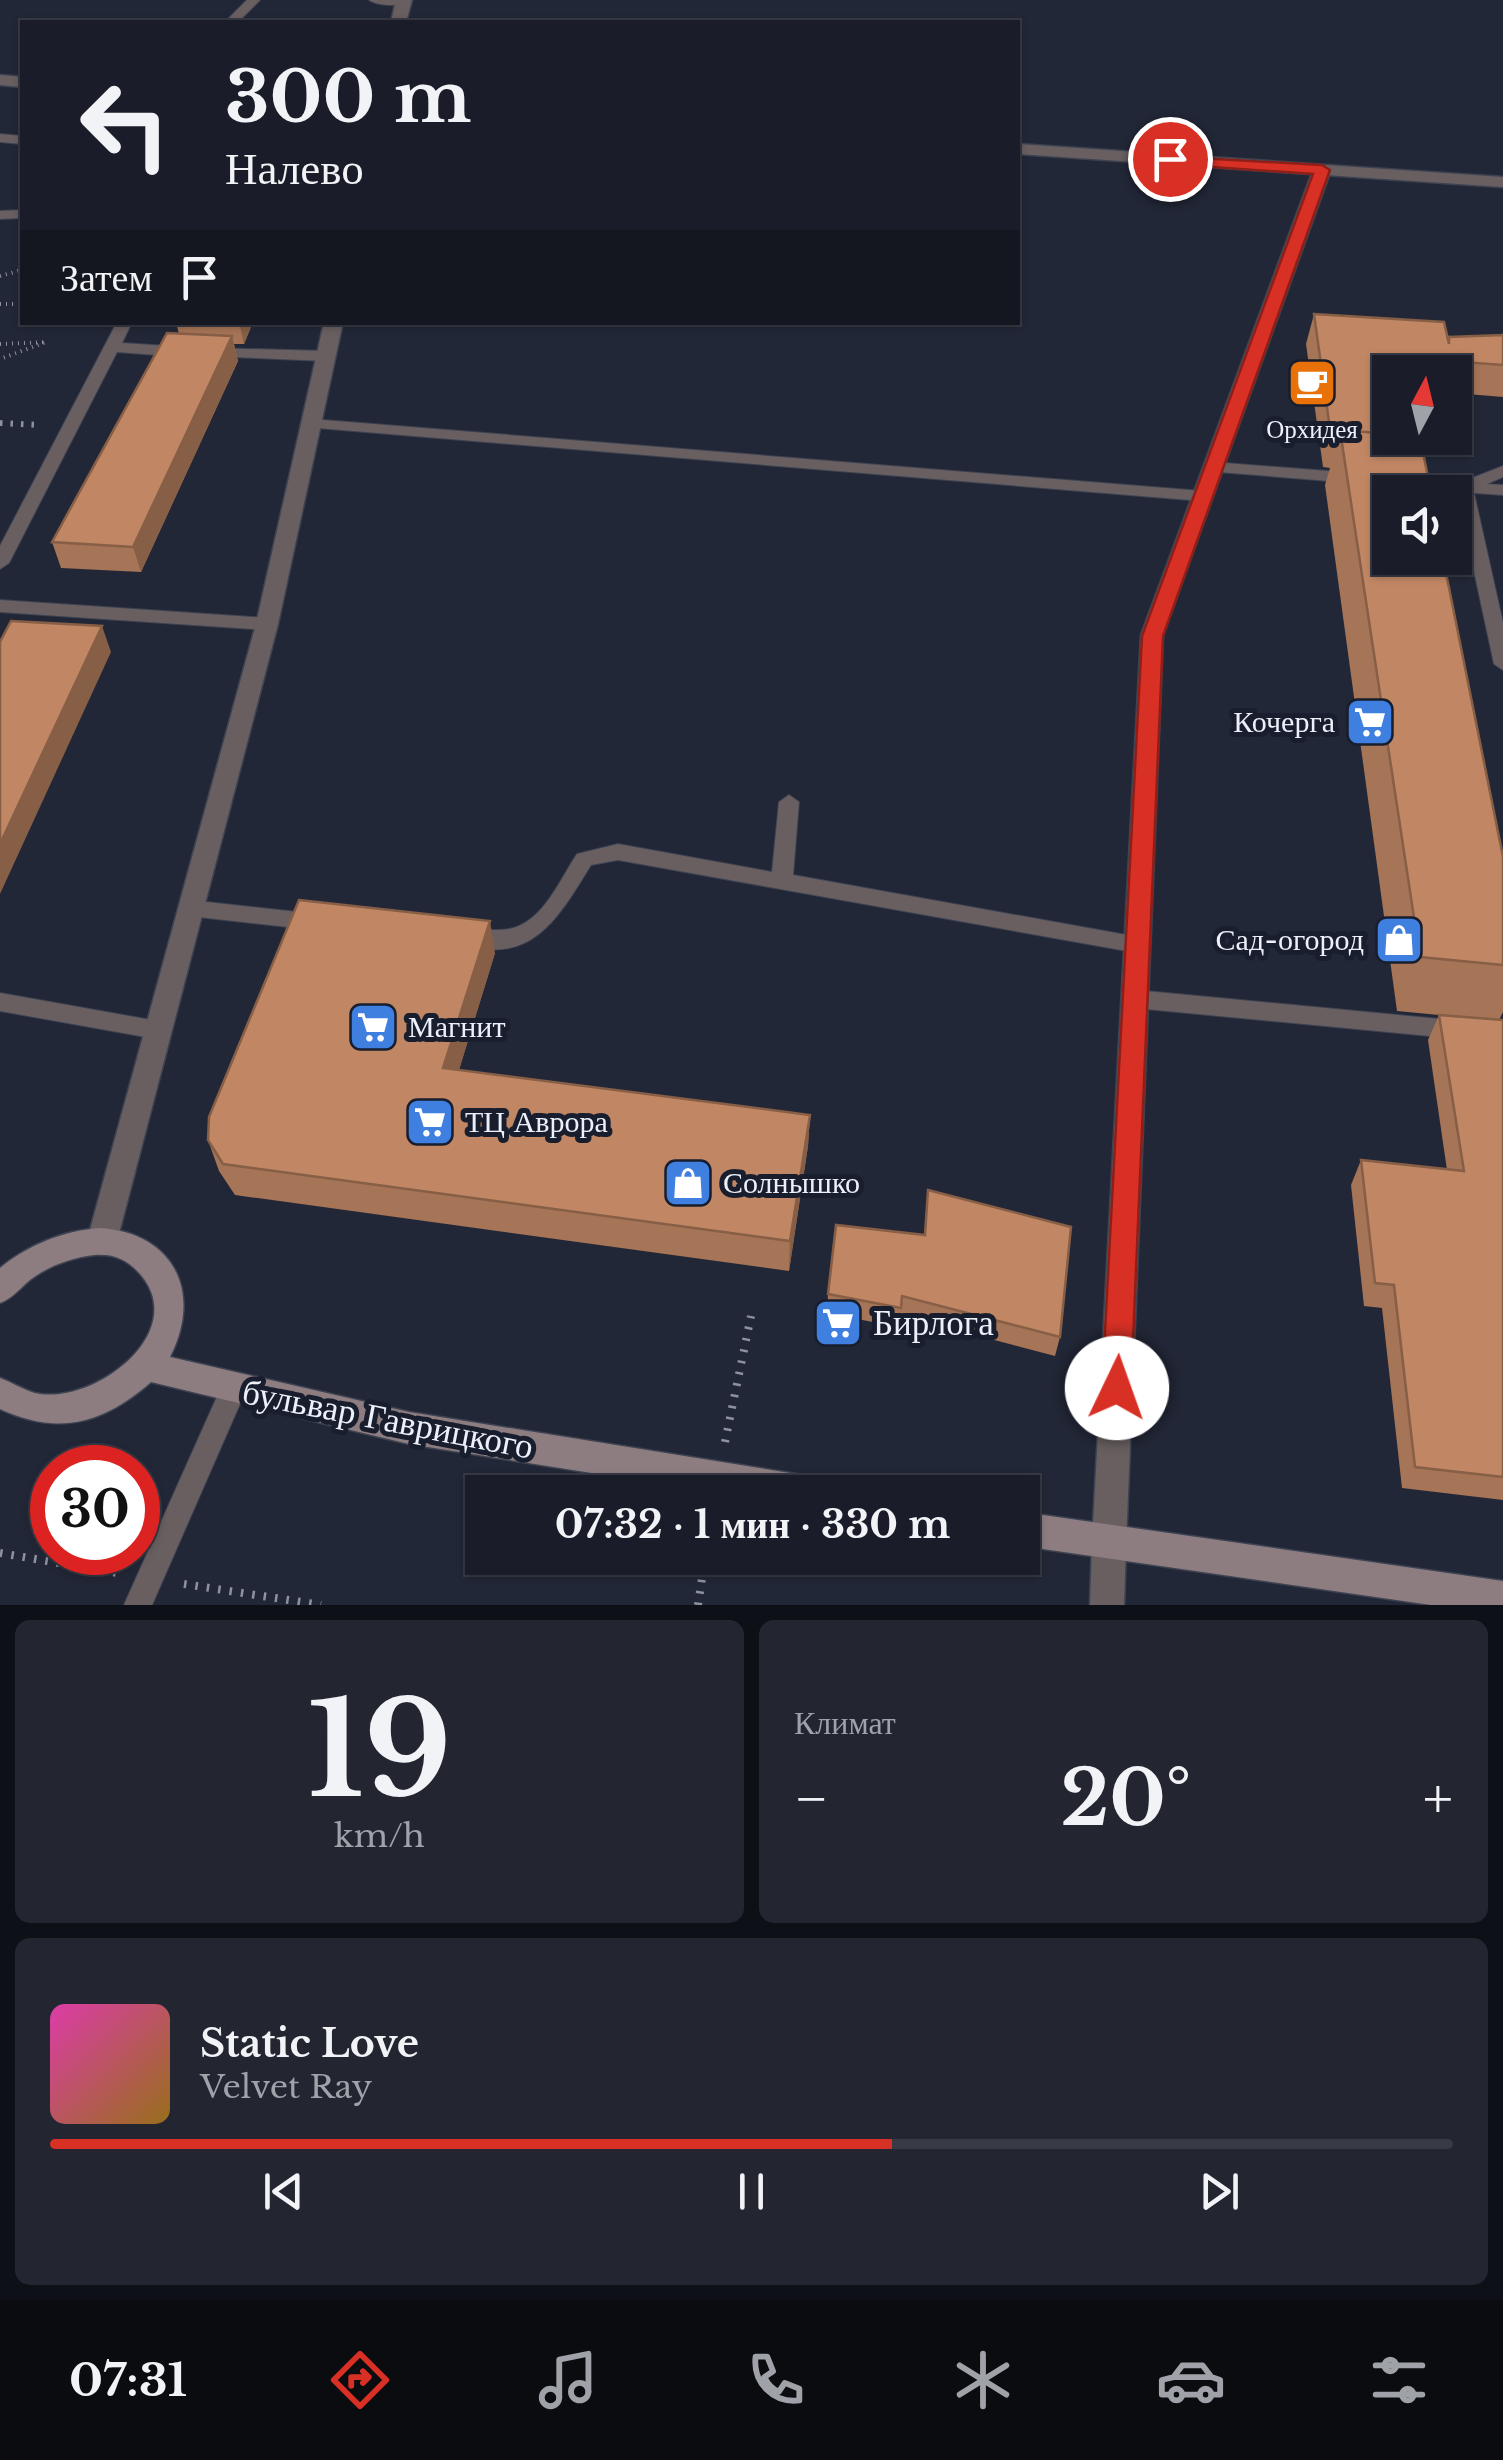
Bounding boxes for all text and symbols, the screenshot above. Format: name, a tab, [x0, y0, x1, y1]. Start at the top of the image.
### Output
text: 300 m	[225, 54, 471, 141]
icon: left	[60, 60, 190, 190]
pin	[1128, 117, 1213, 202]
icon: arrive	[1143, 132, 1198, 187]
text: Налево	[225, 140, 364, 196]
icon: arrive	[172, 250, 227, 305]
text: Затем	[60, 254, 152, 301]
north arrow	[1372, 355, 1472, 455]
map controls	[1372, 355, 1472, 575]
cafe icon: Орхидея	[1286, 357, 1338, 409]
place label: Орхидея	[1266, 414, 1358, 445]
button: sound	[1372, 475, 1472, 575]
supermarket icon: Кочерга	[1344, 696, 1396, 748]
place label: Кочерга	[1233, 703, 1335, 740]
shop icon: Сад-огород	[1373, 914, 1425, 966]
place label: Сад-огород	[1216, 921, 1364, 958]
supermarket icon: Магнит	[347, 1001, 399, 1053]
place label: Магнит	[408, 1008, 506, 1045]
supermarket icon: ТЦ Аврора	[404, 1096, 456, 1148]
place label: ТЦ Аврора	[465, 1103, 608, 1140]
shop icon: Солнышко	[662, 1157, 714, 1209]
place label: Солнышко	[723, 1164, 860, 1201]
supermarket icon: Бирлога	[812, 1297, 864, 1349]
place label: Бирлога	[873, 1301, 994, 1344]
position arrow	[1065, 1336, 1169, 1440]
street label: бульвар Гаврицкого	[239, 1369, 537, 1468]
speed limit sign: 30	[30, 1445, 160, 1575]
text: 07:32 · 1 мин · 330 m	[555, 1501, 950, 1548]
text: 19	[307, 1670, 452, 1831]
text: Климат	[794, 1703, 896, 1743]
text: 20°	[1061, 1752, 1191, 1845]
text: −	[794, 1765, 829, 1833]
text: +	[1423, 1765, 1453, 1833]
text: km/h	[334, 1816, 425, 1856]
text: Static Love	[200, 2020, 419, 2067]
text: Velvet Ray	[200, 2067, 372, 2107]
icon: previous	[256, 2164, 311, 2219]
icon: pause	[724, 2164, 779, 2219]
icon: next	[1192, 2164, 1247, 2219]
icon: directions	[325, 2345, 395, 2415]
icon: music	[533, 2345, 603, 2415]
icon: phone	[741, 2345, 811, 2415]
icon: climate	[948, 2345, 1018, 2415]
icon: car	[1156, 2345, 1226, 2415]
icon: filters	[1364, 2345, 1434, 2415]
text: 07:31	[69, 2352, 187, 2408]

